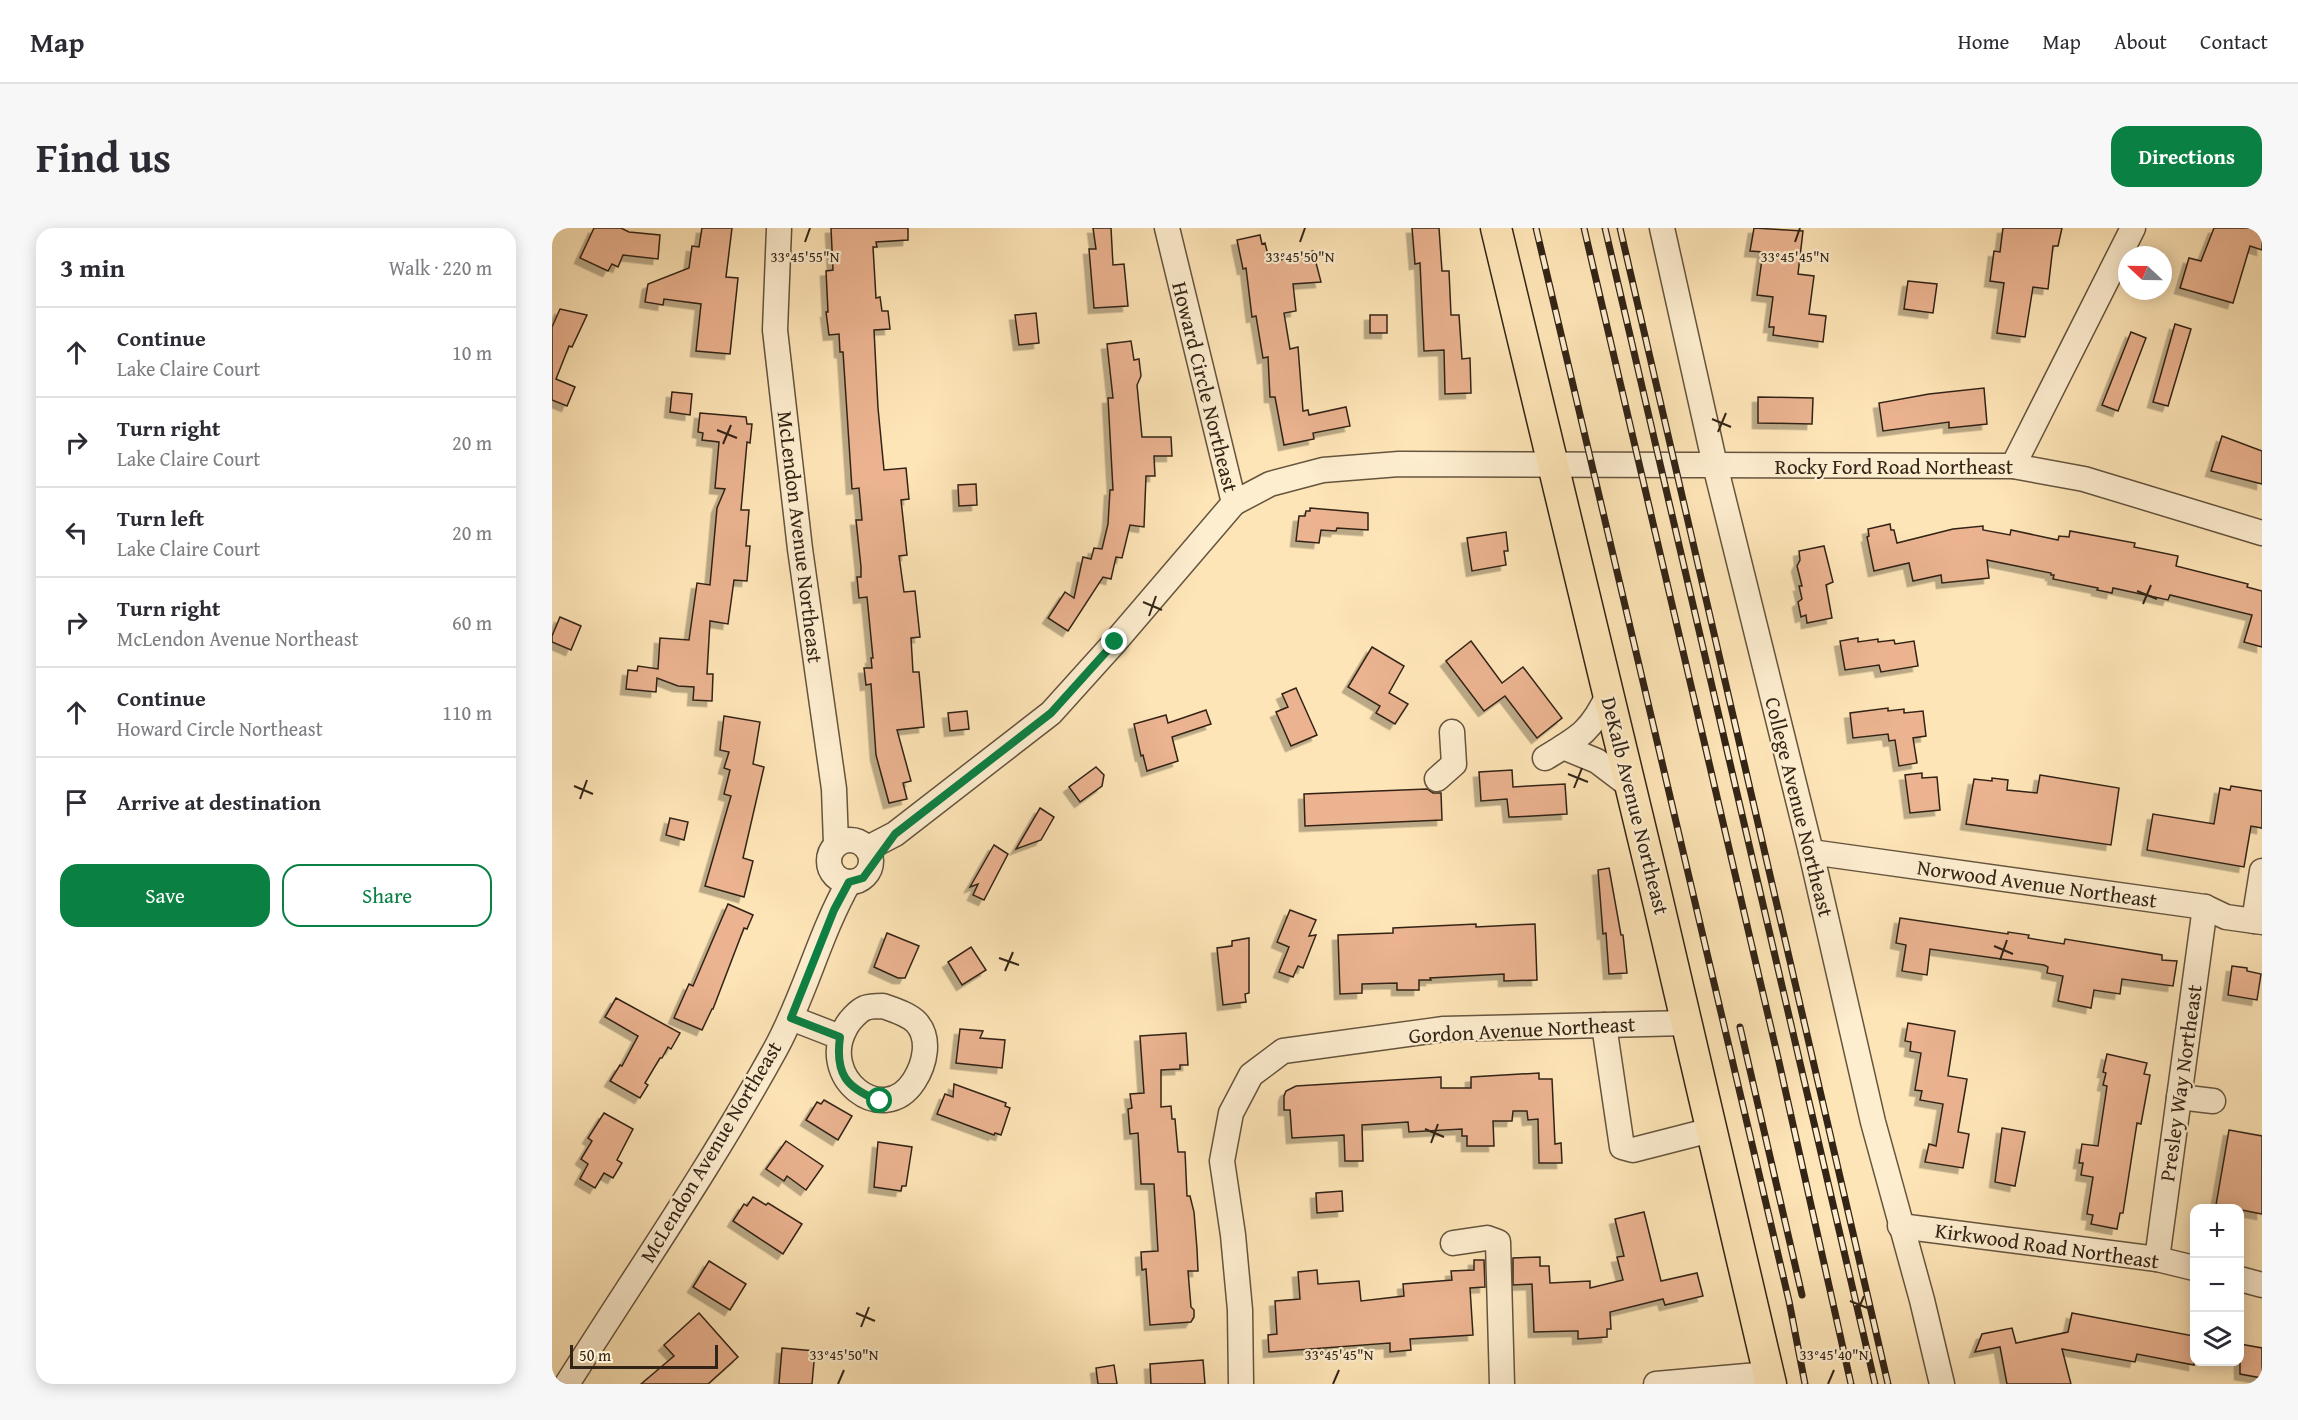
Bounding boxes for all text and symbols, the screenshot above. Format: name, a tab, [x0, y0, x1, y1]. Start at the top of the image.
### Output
text: Map	[30, 21, 84, 62]
text: Home	[1958, 26, 2009, 57]
text: Map	[2042, 26, 2081, 57]
text: About	[2114, 26, 2167, 57]
text: Contact	[2200, 26, 2268, 57]
text: Find us	[36, 126, 171, 187]
button: Directions	[2111, 126, 2262, 187]
text: 33°45'55"N	[771, 246, 840, 267]
text: 33°45'50"N	[1266, 246, 1335, 267]
text: 33°45'45"N	[1761, 246, 1830, 267]
north arrow	[2118, 246, 2172, 300]
text: 3 min	[60, 248, 125, 287]
text: Walk · 220 m	[389, 253, 492, 282]
street label: Howard Circle Northeast	[1164, 278, 1247, 496]
text: Continue	[117, 322, 206, 354]
icon: ahead	[60, 336, 93, 369]
text: 10 m	[452, 338, 492, 367]
text: Lake Claire Court	[117, 354, 260, 383]
street label: McLendon Avenue Northeast	[770, 409, 831, 665]
text: Turn right	[117, 412, 220, 444]
icon: right	[60, 426, 93, 459]
text: 20 m	[452, 428, 492, 457]
text: Lake Claire Court	[117, 444, 260, 473]
street label: Rocky Ford Road Northeast	[1775, 451, 2014, 482]
text: Turn left	[117, 502, 204, 534]
icon: left	[60, 516, 93, 549]
text: 20 m	[452, 518, 492, 547]
text: Lake Claire Court	[117, 534, 260, 563]
text: Turn right	[117, 592, 220, 624]
icon: right	[60, 606, 93, 639]
text: 60 m	[452, 608, 492, 637]
text: McLendon Avenue Northeast	[117, 624, 359, 653]
route end	[1101, 628, 1127, 654]
text: Continue	[117, 682, 206, 714]
street label: DeKalb Avenue Northeast	[1593, 694, 1678, 919]
street label: College Avenue Northeast	[1757, 694, 1842, 921]
icon: ahead	[60, 696, 93, 729]
text: 110 m	[442, 698, 492, 727]
text: Howard Circle Northeast	[117, 714, 323, 743]
icon: arrive	[60, 786, 93, 819]
text: Arrive at destination	[117, 786, 321, 818]
street label: Norwood Avenue Northeast	[1915, 851, 2160, 916]
button: Save	[60, 864, 270, 927]
button: Share	[282, 864, 492, 927]
street label: Presley Way Northeast	[2151, 982, 2210, 1183]
street label: Gordon Avenue Northeast	[1408, 1008, 1637, 1051]
street label: McLendon Avenue Northeast	[632, 1035, 790, 1268]
route start	[866, 1087, 892, 1113]
map controls	[2190, 1204, 2244, 1366]
button: +	[2190, 1204, 2244, 1258]
street label: Kirkwood Road Northeast	[1933, 1214, 2162, 1277]
button: −	[2190, 1258, 2244, 1312]
button: layers	[2190, 1312, 2244, 1366]
scale bar	[570, 1342, 718, 1370]
text: 50 m	[579, 1343, 611, 1367]
text: 33°45'50"N	[810, 1344, 879, 1365]
text: 33°45'45"N	[1305, 1344, 1374, 1365]
text: 33°45'40"N	[1800, 1344, 1869, 1365]

